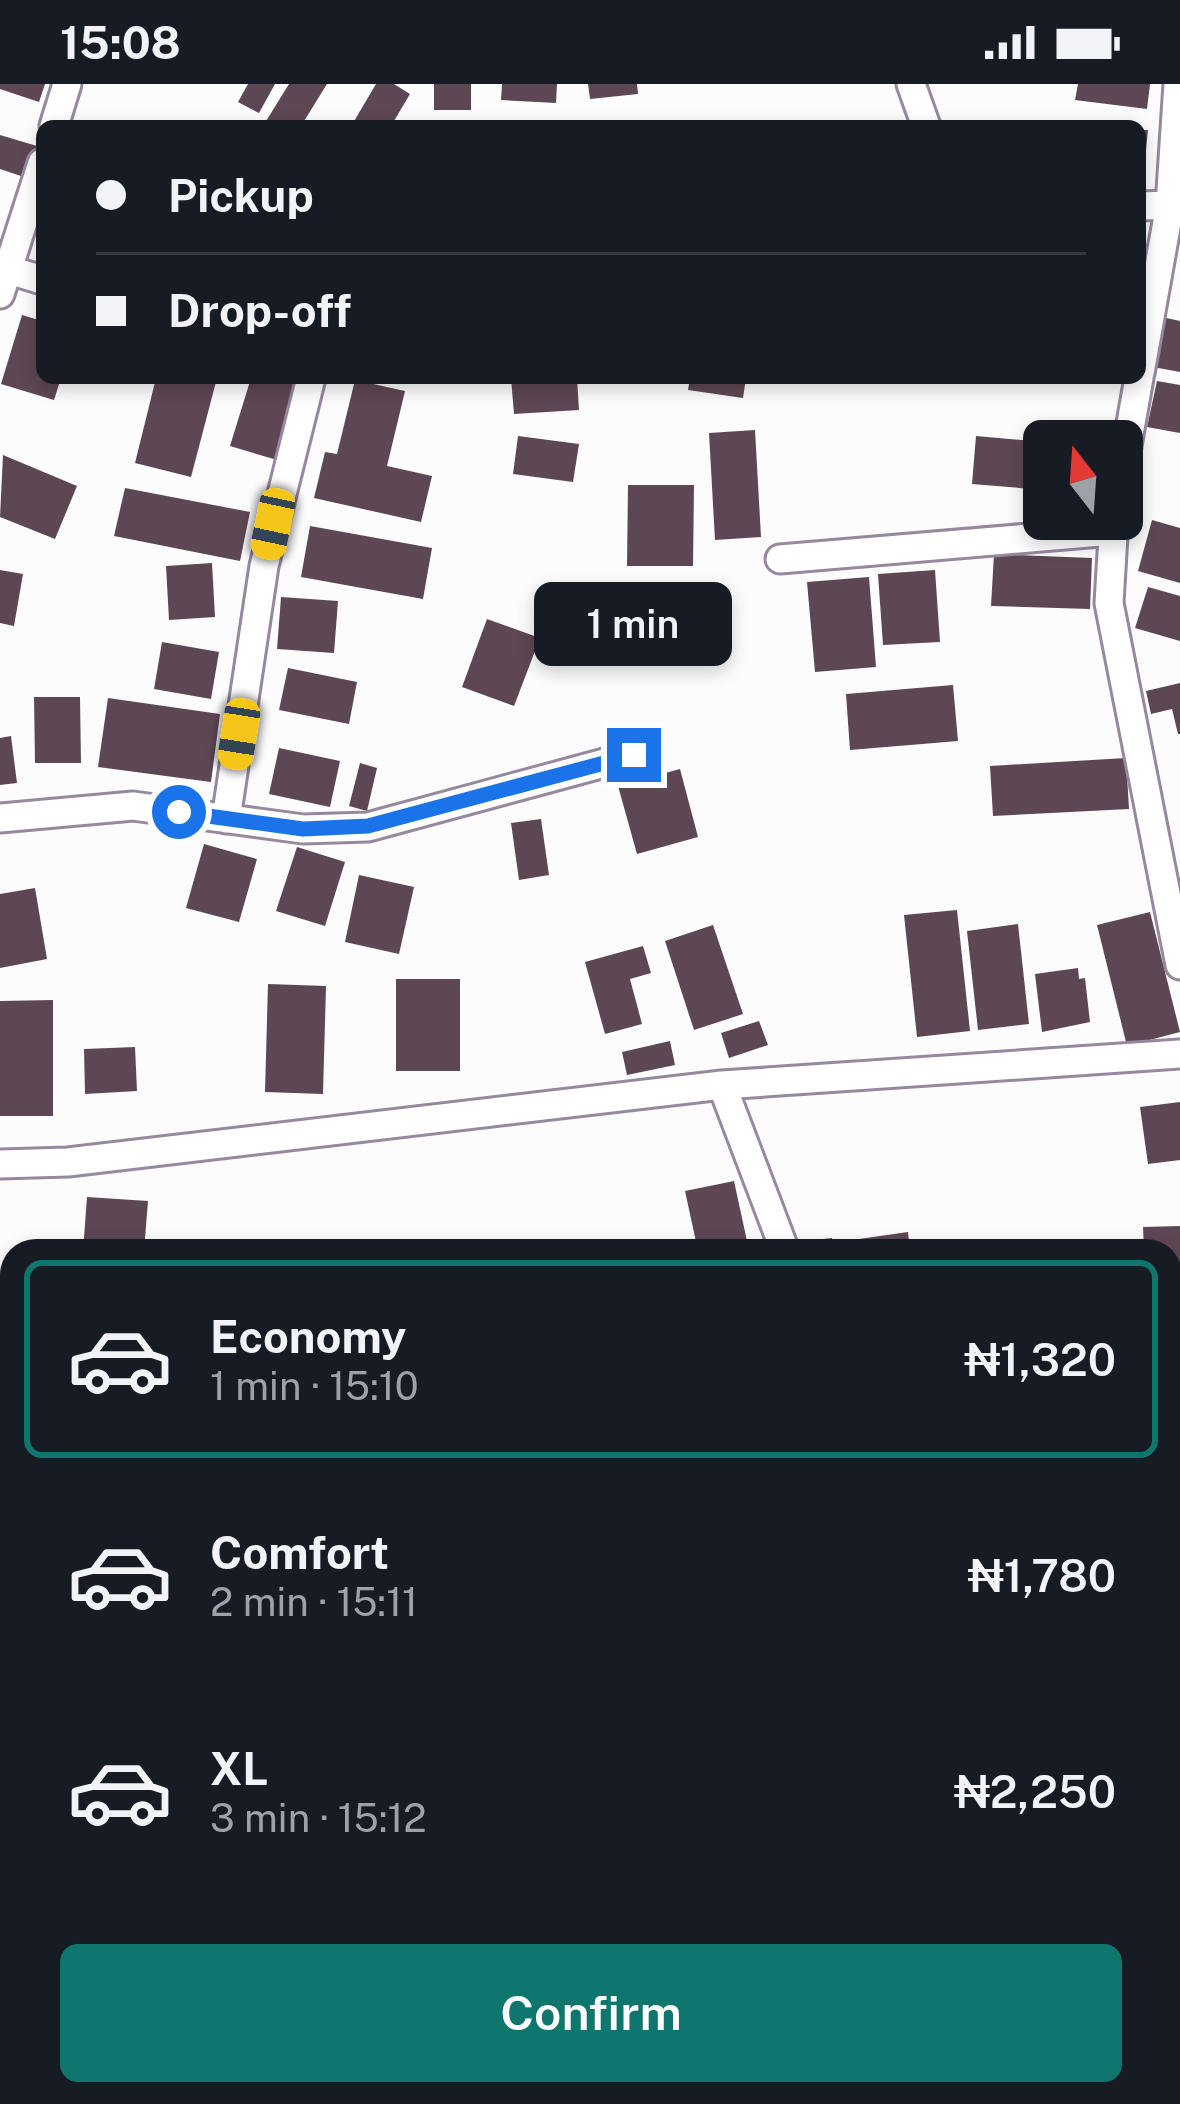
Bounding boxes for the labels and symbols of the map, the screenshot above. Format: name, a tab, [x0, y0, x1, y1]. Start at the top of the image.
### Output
north arrow	[1023, 420, 1143, 540]
car	[248, 485, 298, 563]
callout: 1 min	[535, 581, 733, 665]
car	[216, 696, 262, 772]
route end	[607, 728, 661, 782]
route start	[152, 785, 206, 839]

